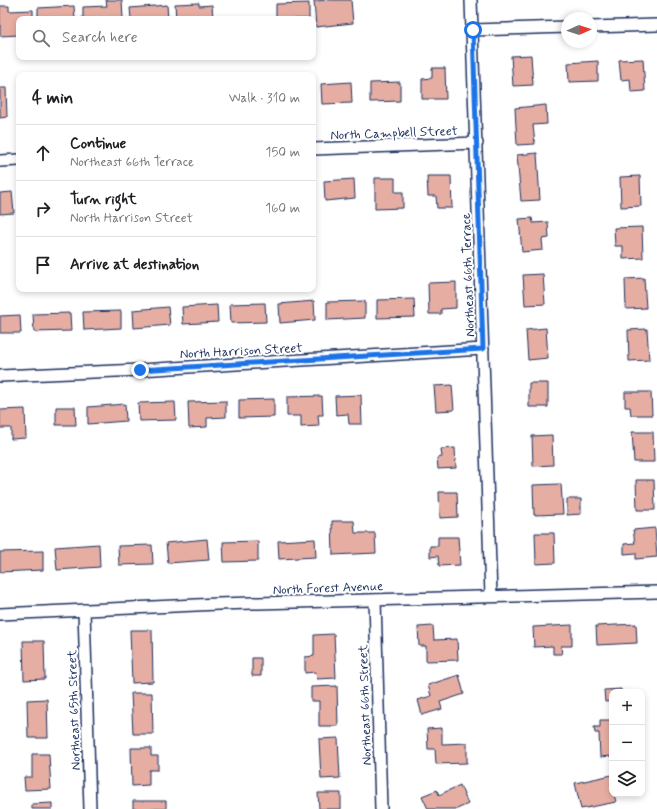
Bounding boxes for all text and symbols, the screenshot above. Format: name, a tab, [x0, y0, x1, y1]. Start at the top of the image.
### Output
north arrow	[561, 12, 597, 48]
search box	[16, 16, 316, 60]
route start	[464, 21, 482, 39]
icon: search	[30, 27, 52, 49]
text: Search here	[62, 28, 138, 48]
text: 4 min	[32, 87, 73, 109]
text: Walk · 310 m	[229, 90, 300, 107]
street label: North Campbell Street	[330, 123, 458, 144]
text: Continue	[70, 134, 126, 154]
icon: ahead	[32, 142, 54, 164]
text: 150 m	[266, 144, 300, 161]
text: Northeast 66th Terrace	[70, 154, 194, 171]
text: Turn right	[70, 190, 137, 210]
icon: right	[32, 198, 54, 220]
text: 160 m	[265, 200, 300, 217]
text: North Harrison Street	[70, 210, 193, 227]
street label: Northeast 66th Terrace	[458, 213, 479, 337]
icon: arrive	[32, 254, 54, 276]
text: Arrive at destination	[70, 255, 199, 275]
street label: North Harrison Street	[179, 340, 303, 363]
route end	[131, 361, 149, 379]
street label: North Forest Avenue	[272, 578, 384, 599]
street label: Northeast 66th Street	[355, 644, 376, 766]
street label: Northeast 65th Street	[64, 649, 85, 771]
map controls	[609, 689, 645, 797]
button: +	[609, 689, 645, 725]
button: −	[609, 725, 645, 761]
button: layers	[609, 761, 645, 797]

